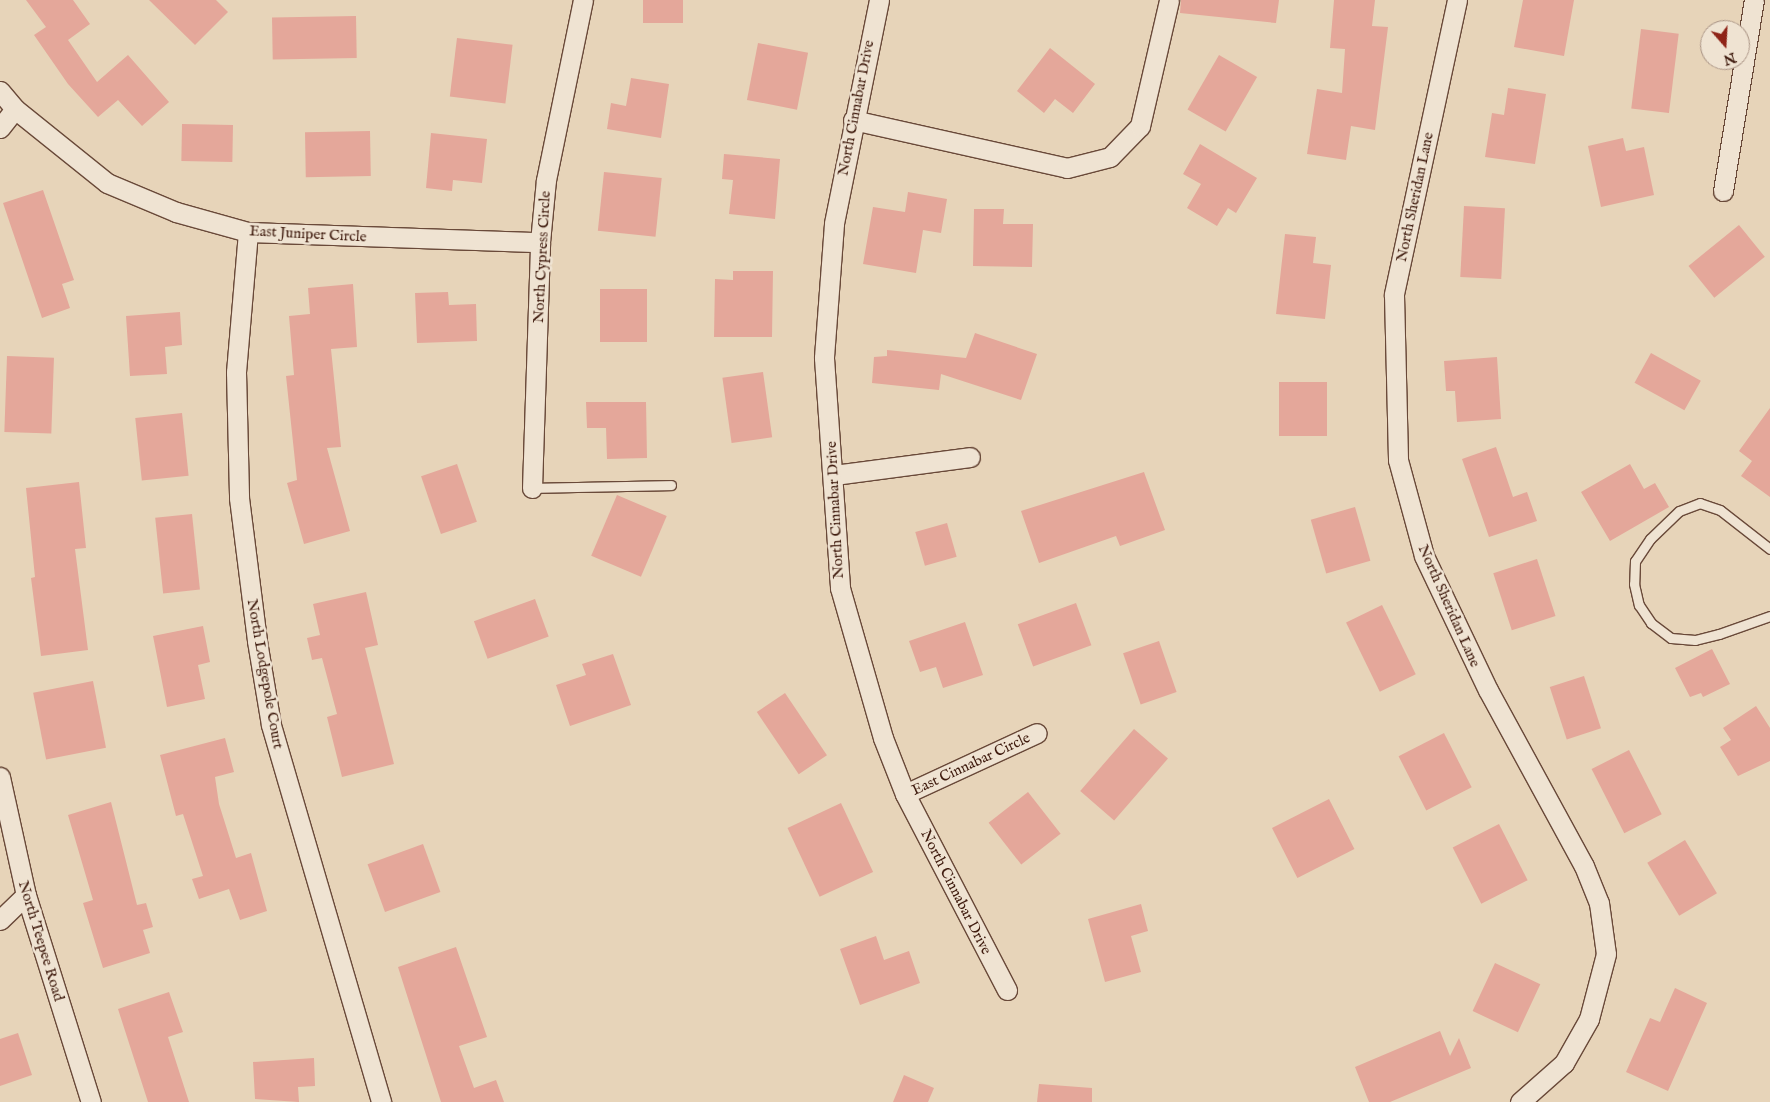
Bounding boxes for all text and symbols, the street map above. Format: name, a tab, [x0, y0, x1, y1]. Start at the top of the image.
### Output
north arrow	[1700, 20, 1750, 70]
street label: North Cinnabar Drive	[834, 39, 878, 177]
text: N	[1721, 48, 1738, 69]
street label: North Sheridan Lane	[1392, 130, 1438, 264]
street label: North Cypress Circle	[530, 190, 554, 324]
street label: East Juniper Circle	[249, 222, 367, 246]
street label: North Cinnabar Drive	[822, 441, 848, 579]
street label: North Sheridan Lane	[1414, 542, 1484, 670]
street label: North Lodgepole Court	[243, 598, 287, 750]
street label: East Cinnabar Circle	[909, 729, 1033, 799]
street label: North Cinnabar Drive	[917, 826, 995, 958]
street label: North Teepee Road	[14, 879, 68, 1003]

